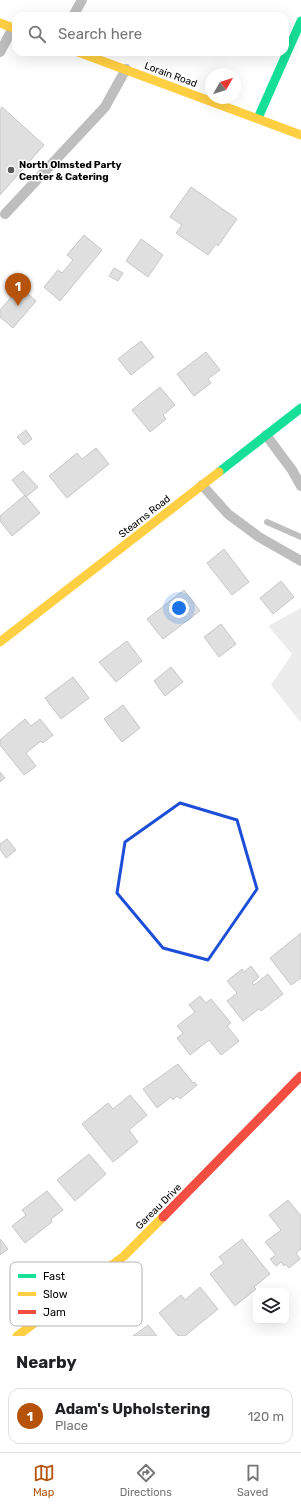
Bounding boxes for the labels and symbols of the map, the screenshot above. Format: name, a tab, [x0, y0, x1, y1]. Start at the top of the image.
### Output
street label: Lorain Road	[143, 60, 199, 90]
north arrow	[205, 68, 241, 104]
place label: North Olmsted Party Center & Catering	[19, 159, 122, 183]
marker: North Olmsted Party Center & Catering	[6, 165, 16, 175]
pin: 1	[5, 273, 31, 306]
street label: Stearns Road	[116, 493, 173, 541]
your location	[169, 598, 189, 618]
street label: Gareau Drive	[133, 1181, 184, 1232]
legend	[10, 1262, 142, 1326]
text: Fast	[43, 1270, 66, 1283]
text: Slow	[43, 1288, 68, 1301]
text: Jam	[43, 1306, 66, 1319]

